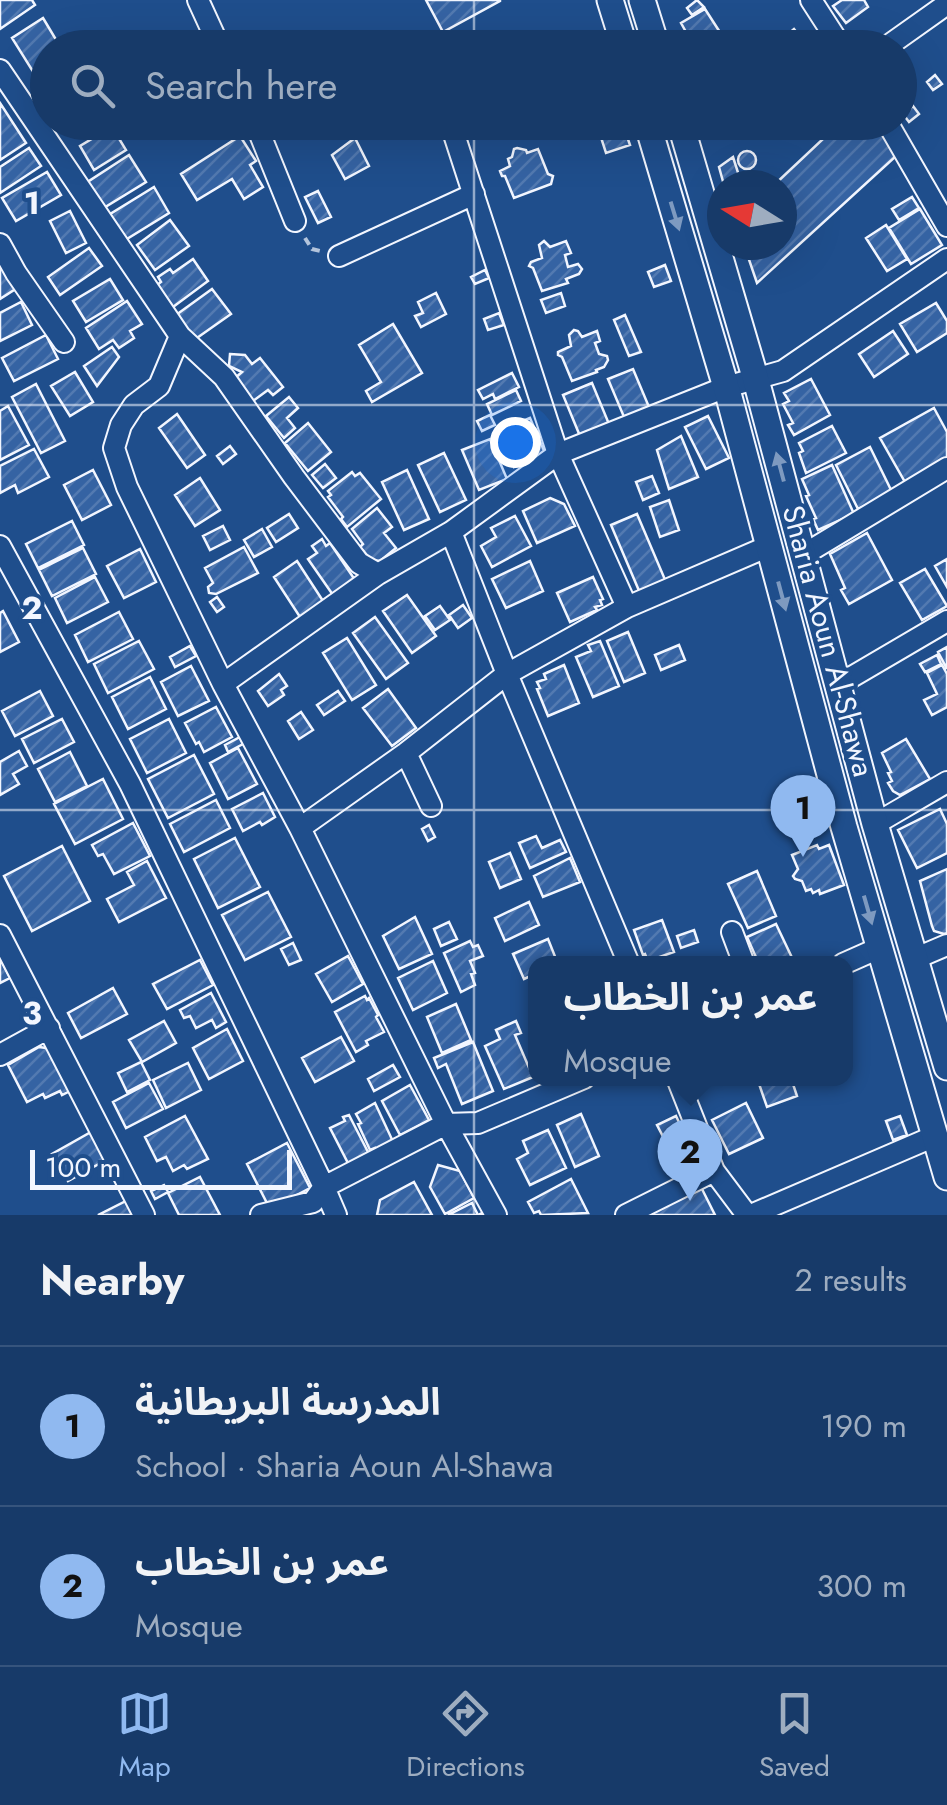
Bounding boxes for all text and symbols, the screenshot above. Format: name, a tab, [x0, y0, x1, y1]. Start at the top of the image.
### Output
search box	[30, 30, 917, 140]
icon: search	[65, 58, 120, 113]
text: Search here	[145, 58, 337, 113]
north arrow	[707, 170, 797, 260]
text: 1	[24, 180, 40, 226]
one-way arrow	[668, 201, 683, 232]
your location	[490, 417, 541, 468]
one-way arrow	[771, 451, 787, 482]
street label: Sharia Aoun Al-Shawa	[772, 500, 885, 781]
one-way arrow	[775, 581, 791, 612]
text: 2	[22, 585, 43, 631]
pin: 1	[770, 774, 836, 857]
one-way arrow	[861, 895, 876, 925]
popup	[528, 956, 853, 1086]
text: عمر بن الخطاب	[564, 969, 817, 1024]
text: 3	[22, 990, 42, 1036]
text: Mosque	[564, 1038, 671, 1084]
pin: 2	[658, 1118, 722, 1201]
scale bar	[30, 1145, 292, 1190]
text: 100 m	[45, 1147, 121, 1188]
text: Nearby	[40, 1250, 184, 1311]
text: 2 results	[795, 1257, 907, 1303]
text: المدرسة البريطانية	[135, 1374, 441, 1429]
text: 1	[64, 1403, 81, 1449]
text: 190 m	[820, 1403, 907, 1449]
text: School · Sharia Aoun Al-Shawa	[135, 1443, 553, 1489]
text: عمر بن الخطاب	[135, 1534, 389, 1589]
text: 2	[62, 1563, 83, 1609]
text: 300 m	[817, 1563, 907, 1609]
text: Mosque	[135, 1603, 243, 1649]
tab: Map	[117, 1686, 172, 1787]
tab: Directions	[406, 1686, 525, 1787]
tab: Saved	[759, 1686, 830, 1787]

